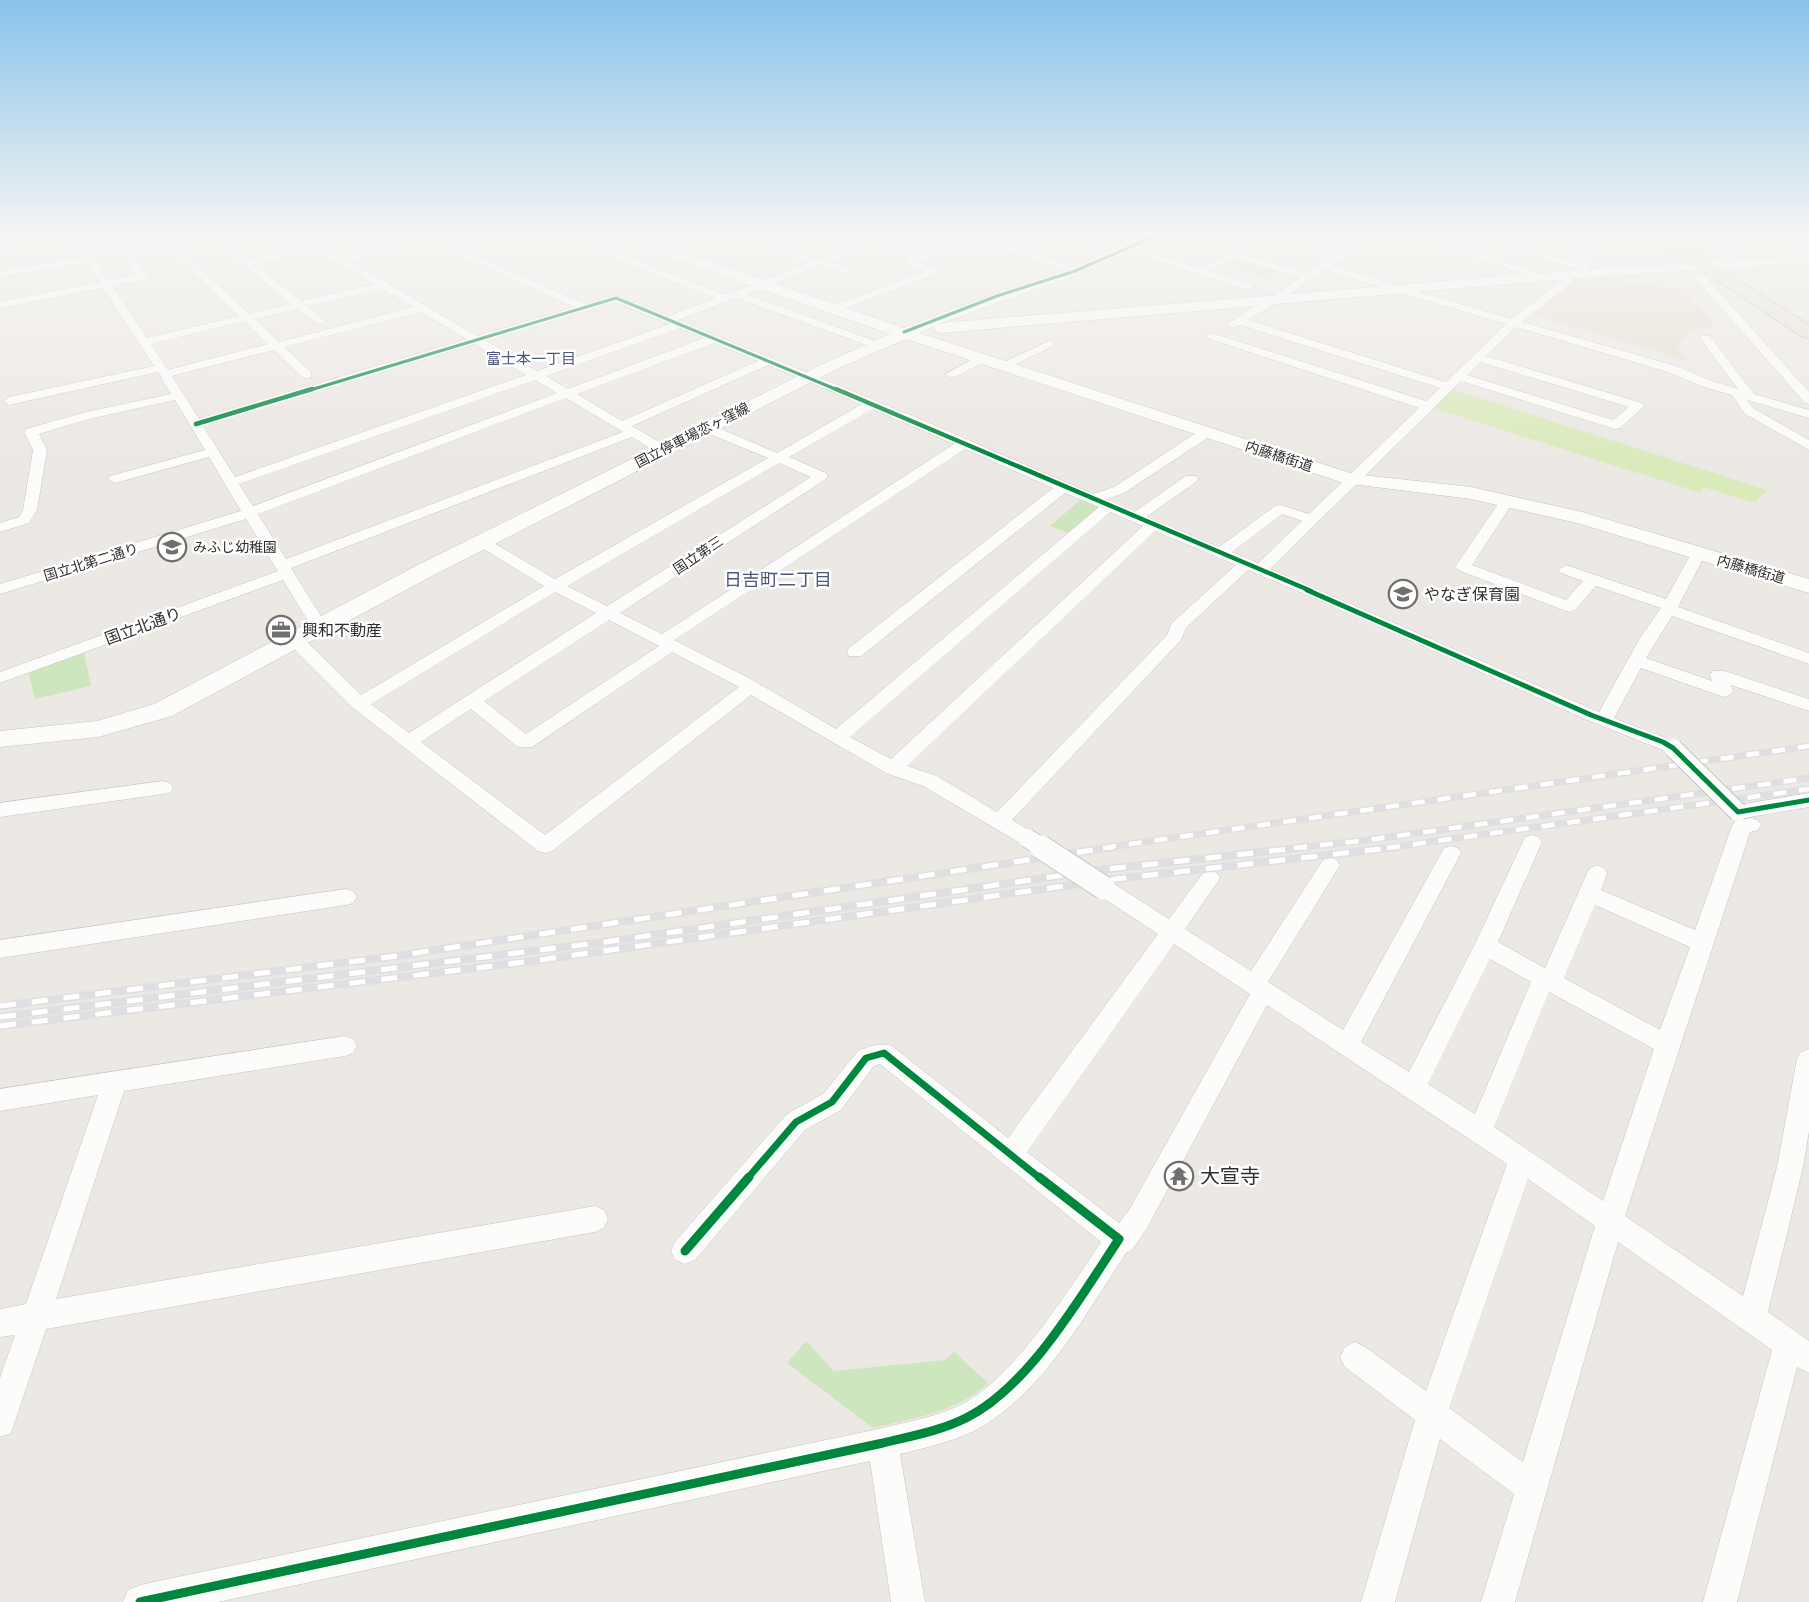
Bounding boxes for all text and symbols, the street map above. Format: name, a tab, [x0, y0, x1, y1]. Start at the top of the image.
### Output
district label: 富士本一丁目	[486, 350, 576, 368]
street label: 国立停車場恋ヶ窪線	[632, 399, 752, 471]
street label: 内藤橋街道	[1243, 438, 1315, 474]
school or university icon: みふじ幼稚園	[156, 531, 188, 563]
street label: 国立第三	[670, 533, 726, 577]
place label: みふじ幼稚園	[193, 539, 277, 555]
street label: 国立北第二通り	[42, 540, 140, 584]
street label: 内藤橋街道	[1715, 552, 1787, 586]
district label: 日吉町二丁目	[724, 569, 832, 590]
school or university icon: やなぎ保育園	[1387, 578, 1419, 610]
place label: やなぎ保育園	[1424, 585, 1520, 604]
street label: 国立北通り	[102, 603, 184, 649]
office icon: 興和不動産	[265, 614, 297, 646]
place label: 興和不動産	[302, 621, 382, 640]
temple icon: 大宣寺	[1163, 1160, 1195, 1192]
place label: 大宣寺	[1200, 1164, 1260, 1188]

